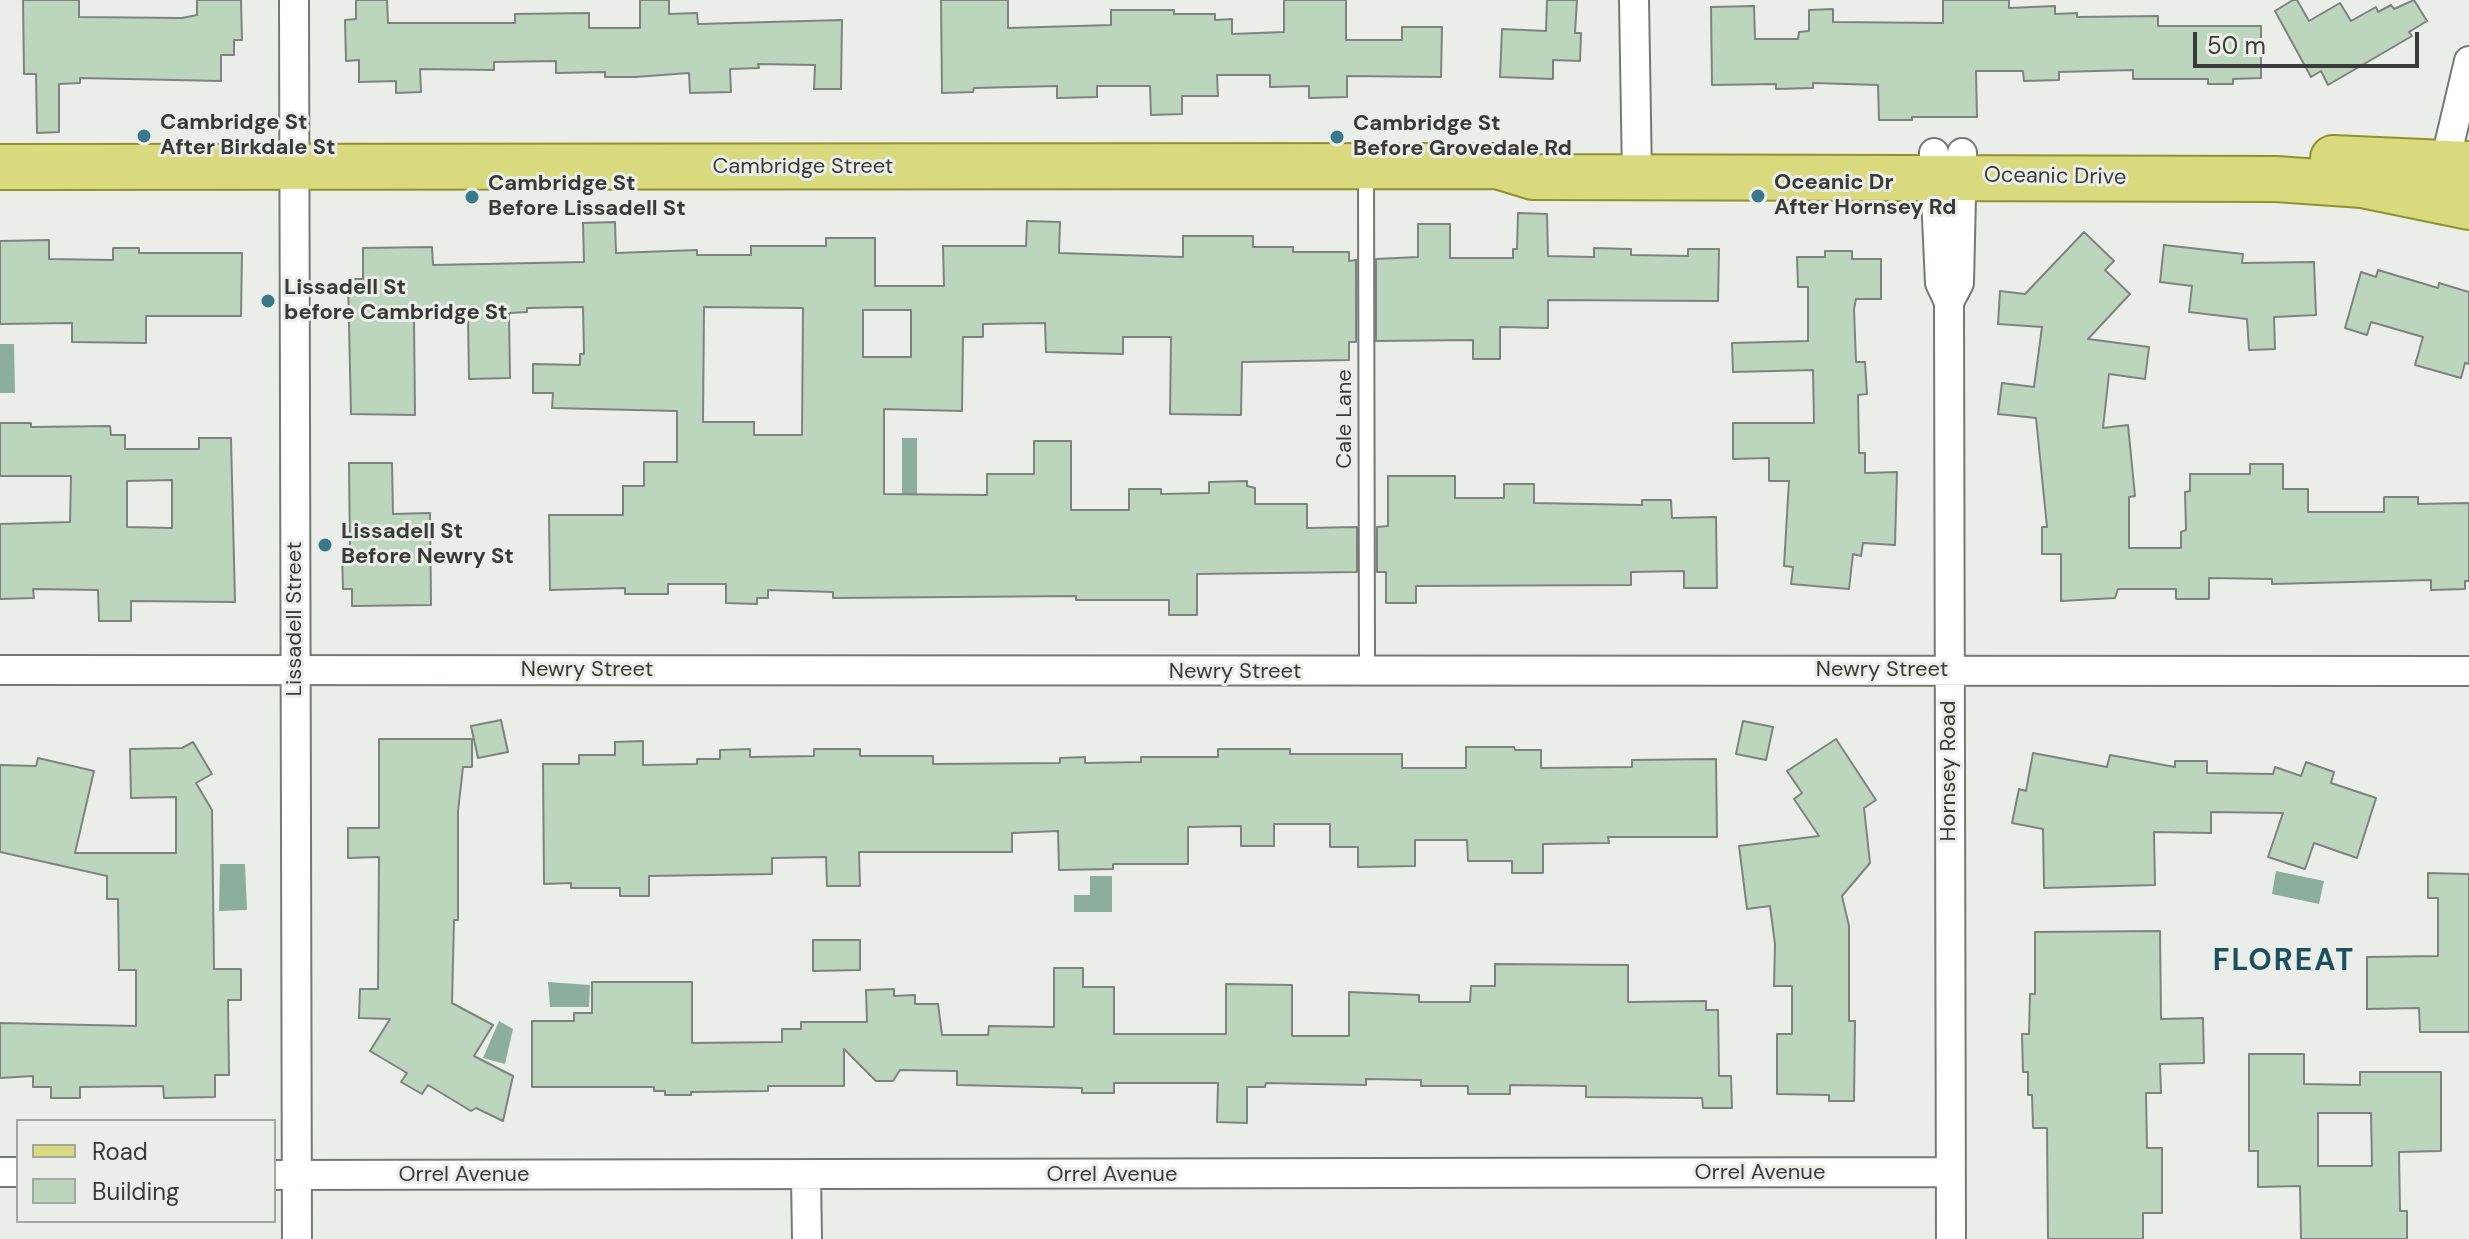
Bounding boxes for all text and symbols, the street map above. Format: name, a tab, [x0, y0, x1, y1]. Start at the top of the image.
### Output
scale bar	[2197, 16, 2423, 66]
text: 50 m	[2207, 30, 2266, 61]
place label: Cambridge St After Birkdale St	[160, 110, 336, 162]
place label: Cambridge St Before Grovedale Rd	[1353, 111, 1572, 162]
marker: Cambridge St After Birkdale St	[135, 127, 153, 145]
marker: Cambridge St Before Grovedale Rd	[1328, 128, 1346, 146]
street label: Cambridge Street	[713, 154, 893, 180]
street label: Oceanic Drive	[1984, 163, 2126, 191]
place label: Oceanic Dr After Hornsey Rd	[1774, 170, 1956, 222]
place label: Cambridge St Before Lissadell St	[488, 171, 686, 222]
marker: Oceanic Dr After Hornsey Rd	[1749, 187, 1767, 205]
marker: Cambridge St Before Lissadell St	[463, 188, 481, 206]
place label: Lissadell St before Cambridge St	[284, 275, 508, 326]
marker: Lissadell St before Cambridge St	[259, 292, 277, 310]
street label: Cale Lane	[1332, 369, 1358, 469]
place label: Lissadell St Before Newry St	[341, 519, 514, 570]
marker: Lissadell St Before Newry St	[316, 536, 334, 554]
street label: Lissadell Street	[282, 541, 308, 697]
street label: Newry Street	[521, 657, 653, 683]
street label: Newry Street	[1816, 657, 1948, 683]
street label: Newry Street	[1169, 659, 1301, 685]
street label: Hornsey Road	[1936, 700, 1962, 842]
district label: FLOREAT	[2213, 944, 2355, 980]
legend	[16, 1119, 276, 1223]
text: Road	[92, 1136, 148, 1167]
street label: Orrel Avenue	[1695, 1160, 1825, 1186]
street label: Orrel Avenue	[399, 1162, 529, 1188]
street label: Orrel Avenue	[1047, 1162, 1177, 1188]
text: Building	[92, 1176, 179, 1207]

